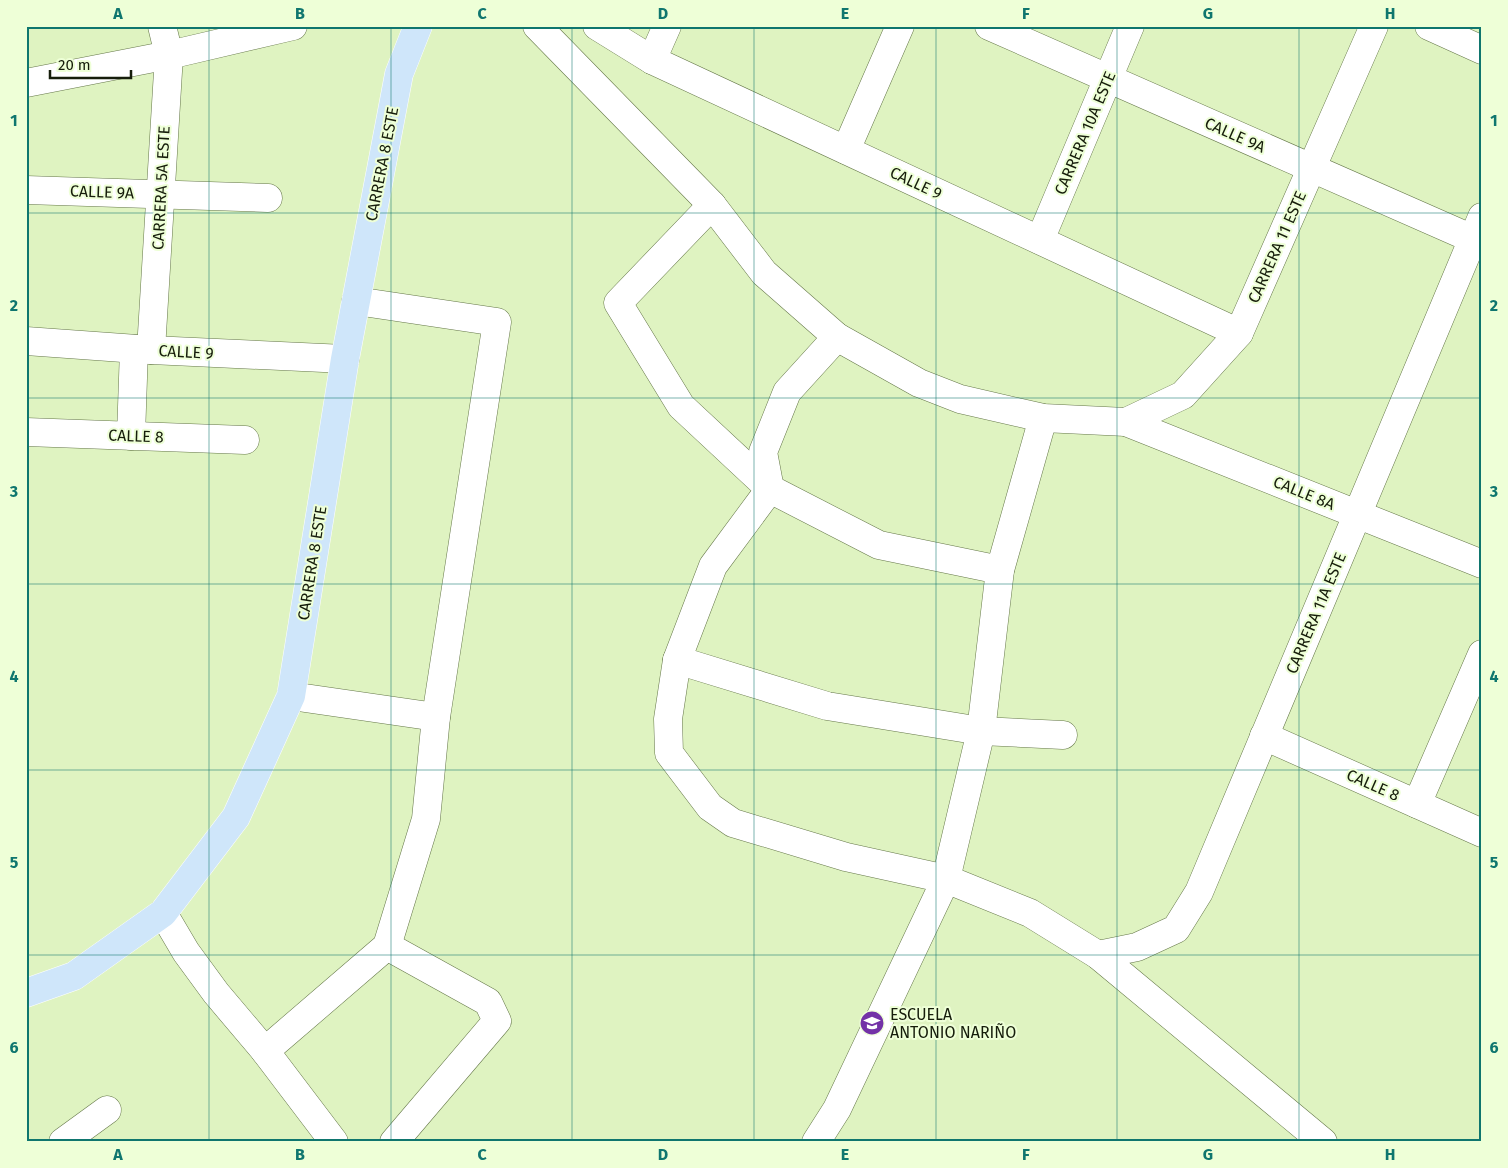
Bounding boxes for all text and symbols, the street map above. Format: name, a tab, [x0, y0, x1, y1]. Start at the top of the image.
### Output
text: A	[112, 4, 123, 23]
text: B	[295, 4, 305, 23]
text: C	[477, 4, 487, 23]
text: D	[658, 4, 668, 23]
text: E	[841, 4, 849, 23]
text: F	[1022, 4, 1030, 23]
text: G	[1203, 4, 1213, 23]
text: H	[1385, 4, 1395, 23]
scale bar	[50, 48, 131, 80]
text: 20 m	[58, 56, 91, 74]
street label: CARRERA 10A ESTE	[1050, 69, 1120, 197]
street label: CARRERA 8 ESTE	[362, 105, 402, 223]
text: 1	[10, 111, 18, 130]
text: 1	[1490, 111, 1498, 130]
street label: CALLE 9A	[1202, 113, 1269, 157]
street label: CARRERA 5A ESTE	[148, 126, 174, 250]
street label: CALLE 9	[887, 163, 945, 203]
street label: CALLE 9A	[70, 181, 135, 203]
street label: CARRERA 11 ESTE	[1244, 188, 1310, 306]
text: 2	[10, 296, 18, 315]
text: 2	[1490, 296, 1498, 315]
street label: CALLE 9	[158, 341, 214, 363]
street label: CALLE 8	[108, 426, 164, 446]
street label: CALLE 8A	[1270, 472, 1338, 514]
text: 3	[9, 482, 18, 501]
text: 3	[1489, 482, 1498, 501]
street label: CARRERA 8 ESTE	[294, 504, 330, 622]
street label: CARRERA 11A ESTE	[1282, 550, 1350, 676]
text: 4	[9, 667, 19, 686]
text: 4	[1489, 667, 1499, 686]
street label: CALLE 8	[1344, 765, 1402, 805]
text: 5	[10, 853, 19, 872]
text: 5	[1490, 853, 1499, 872]
place label: ESCUELA ANTONIO NARIÑO	[890, 1005, 1016, 1042]
school or university icon: ESCUELA ANTONIO NARIÑO	[859, 1010, 885, 1036]
text: 6	[9, 1038, 19, 1057]
text: 6	[1489, 1038, 1499, 1057]
text: A	[112, 1145, 123, 1164]
text: B	[295, 1145, 305, 1164]
text: C	[477, 1145, 487, 1164]
text: D	[658, 1145, 668, 1164]
text: E	[841, 1145, 849, 1164]
text: F	[1022, 1145, 1030, 1164]
text: G	[1203, 1145, 1213, 1164]
text: H	[1385, 1145, 1395, 1164]

